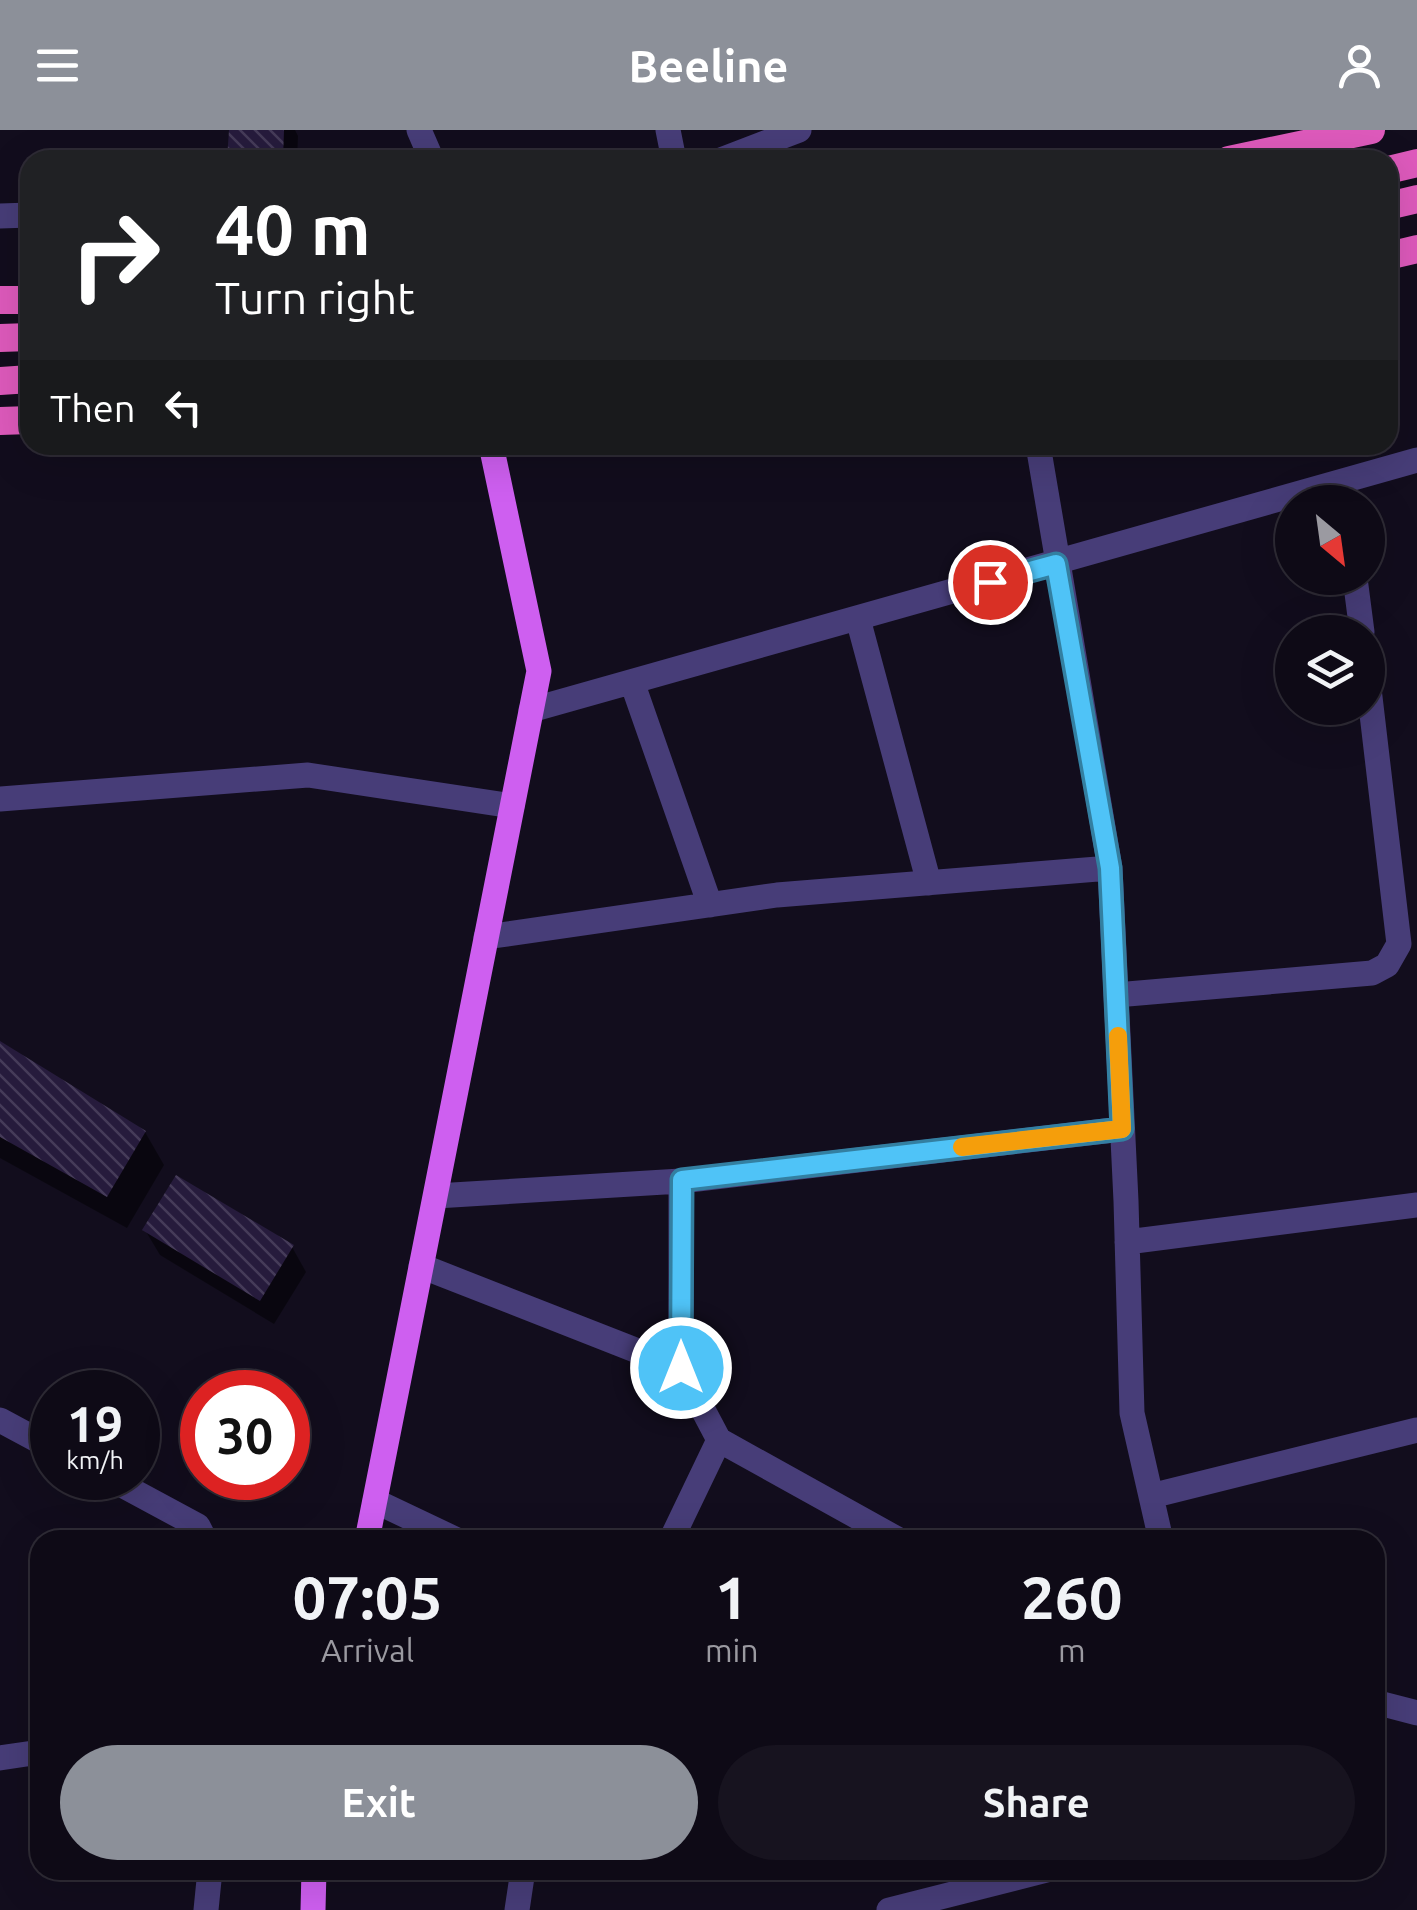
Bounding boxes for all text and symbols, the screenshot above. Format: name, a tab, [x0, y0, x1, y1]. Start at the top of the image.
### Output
icon: menu	[30, 38, 85, 93]
icon: person	[1332, 38, 1387, 93]
text: Beeline	[628, 40, 789, 91]
icon: right	[50, 190, 180, 320]
text: 40 m	[215, 190, 371, 268]
text: Turn right	[215, 272, 415, 323]
icon: left	[156, 380, 211, 435]
text: Then	[50, 387, 136, 429]
north arrow	[1275, 485, 1385, 595]
map controls	[1275, 485, 1385, 725]
pin	[948, 540, 1033, 625]
icon: arrive	[963, 555, 1018, 610]
button: layers	[1275, 615, 1385, 725]
position arrow	[629, 1316, 733, 1420]
speed limit sign: 30	[180, 1370, 310, 1500]
text: 19	[67, 1395, 123, 1451]
text: km/h	[66, 1446, 124, 1474]
text: 07:05	[292, 1563, 443, 1630]
text: 1	[715, 1563, 749, 1630]
text: 260	[1021, 1563, 1123, 1630]
text: Arrival	[321, 1632, 414, 1668]
text: min	[705, 1632, 759, 1668]
text: m	[1058, 1632, 1086, 1668]
button: Exit	[60, 1745, 698, 1860]
button: Share	[718, 1745, 1355, 1860]

